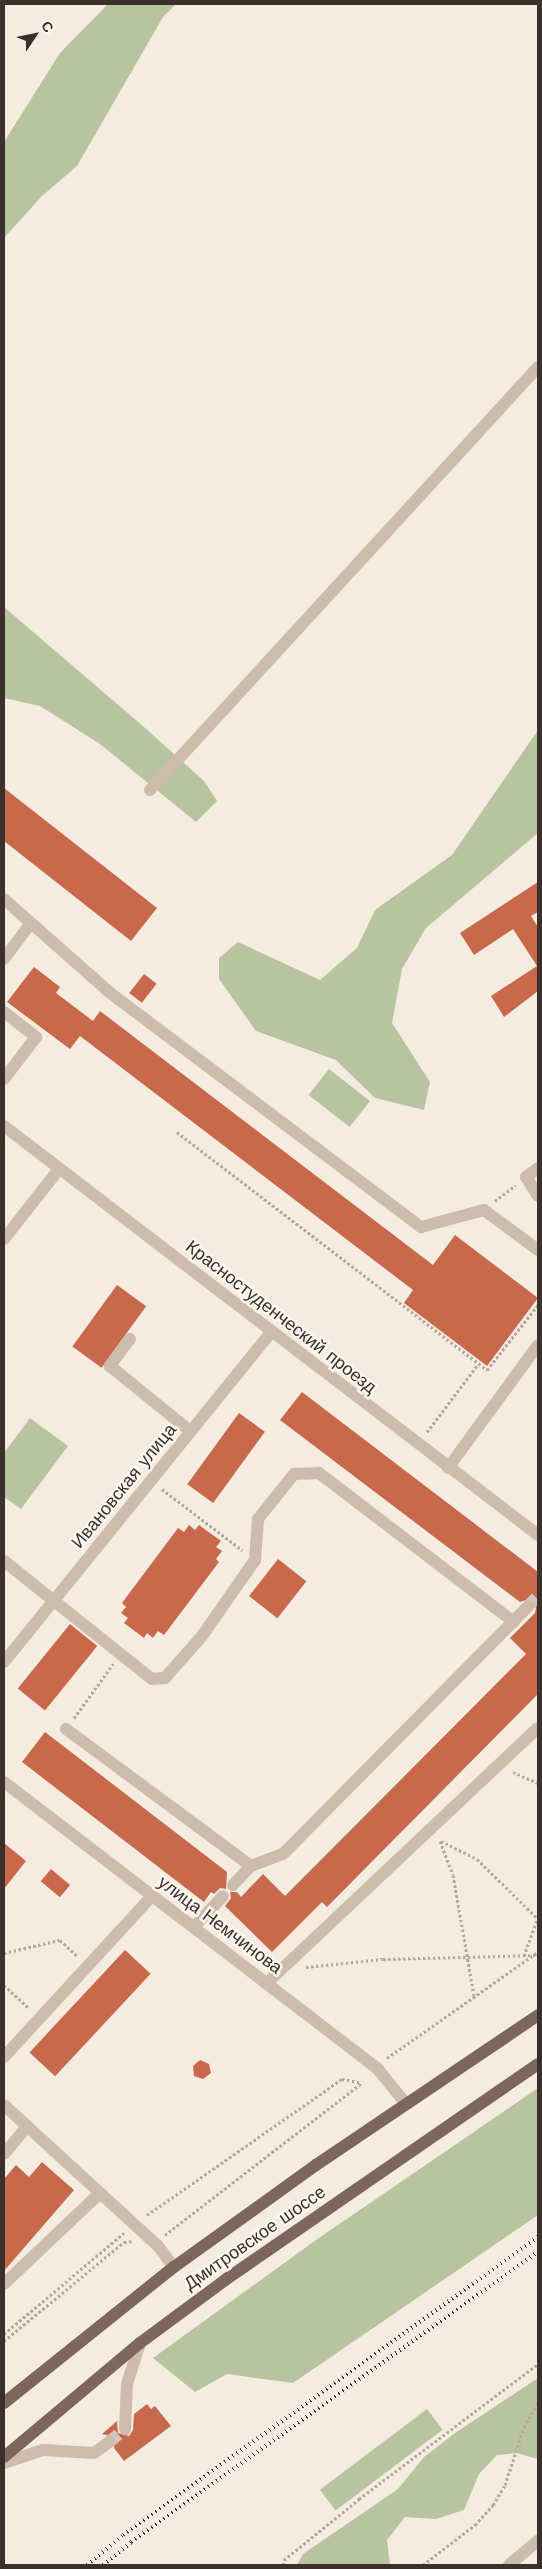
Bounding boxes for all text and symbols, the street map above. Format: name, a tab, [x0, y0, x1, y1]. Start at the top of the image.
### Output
north arrow	[10, 10, 60, 60]
text: С	[38, 18, 57, 35]
street label: Красностуденческий проезд	[181, 1236, 381, 1398]
street label: Ивановская улица	[67, 1419, 181, 1553]
street label: улица Немчинова	[154, 1871, 286, 1979]
street label: Дмитровское шоссе	[180, 2181, 330, 2295]

